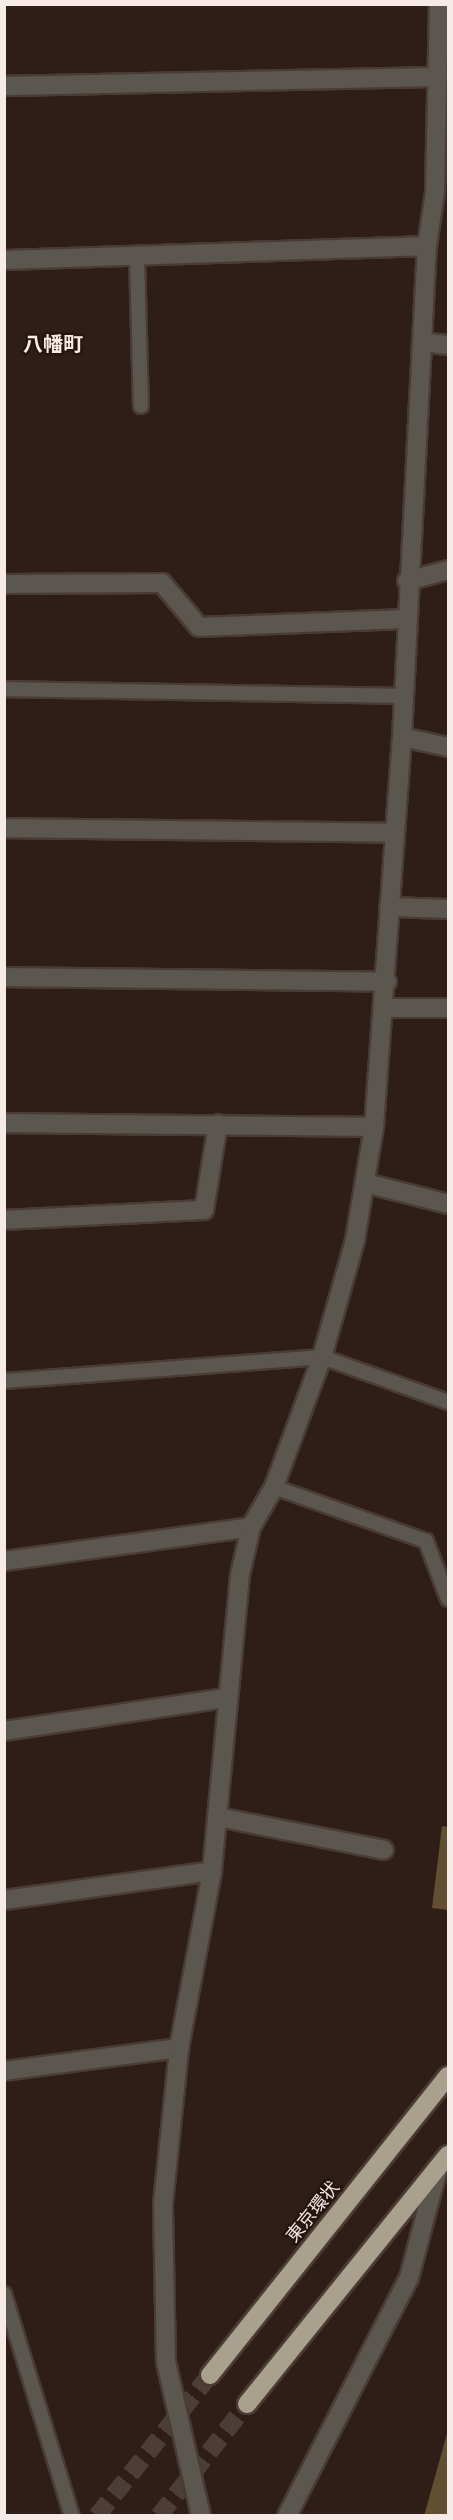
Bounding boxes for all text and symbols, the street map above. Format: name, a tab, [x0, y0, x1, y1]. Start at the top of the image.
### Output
district label: 八幡町	[23, 333, 83, 357]
street label: 東京環状	[282, 2177, 344, 2247]

